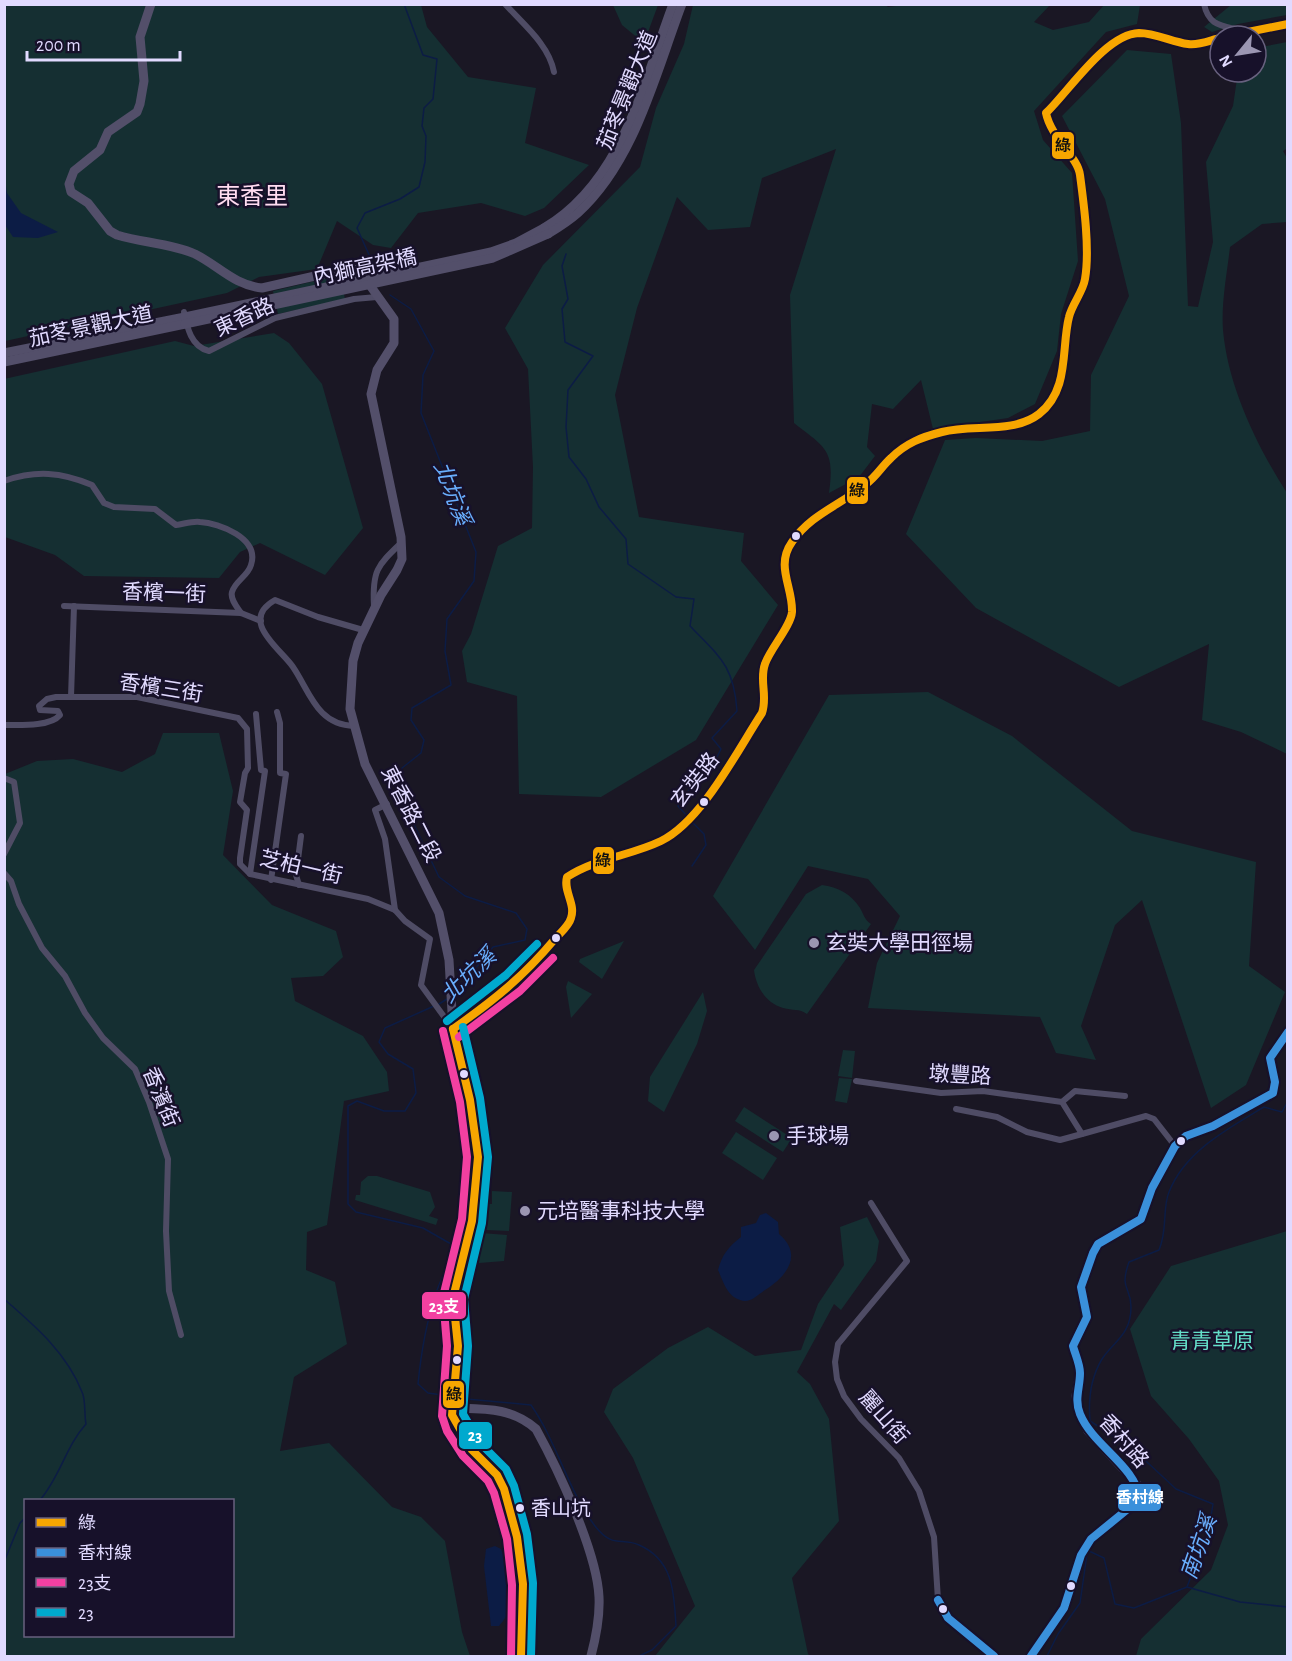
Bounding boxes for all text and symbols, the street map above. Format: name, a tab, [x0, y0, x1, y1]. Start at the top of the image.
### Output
scale bar	[27, 24, 180, 62]
north arrow	[1208, 24, 1268, 84]
street label: 茄苳景觀大道	[593, 27, 661, 153]
text: 200 m	[36, 37, 81, 55]
text: N	[1216, 52, 1236, 70]
line badge: 綠	[1051, 131, 1075, 160]
text: 綠	[1055, 137, 1071, 154]
district label: 東香里	[216, 183, 288, 209]
street label: 內獅高架橋	[311, 245, 419, 289]
street label: 東香路	[211, 294, 277, 340]
street label: 茄苳景觀大道	[27, 302, 155, 350]
water label: 北坑溪	[430, 458, 476, 531]
line badge: 綠	[846, 476, 869, 505]
text: 綠	[849, 482, 865, 499]
unlabelled marker	[790, 530, 802, 542]
street label: 香檳一街	[122, 581, 206, 605]
street label: 香檳三街	[118, 671, 204, 705]
street label: 玄奘路	[667, 748, 723, 812]
street label: 東香路二段	[377, 762, 445, 866]
unlabelled marker	[698, 796, 710, 808]
line badge: 綠	[592, 846, 615, 875]
street label: 芝柏一街	[258, 847, 344, 887]
text: 綠	[595, 852, 611, 869]
unlabelled marker	[550, 932, 562, 944]
place label: 玄奘大學田徑場	[826, 932, 973, 954]
marker: 玄奘大學田徑場	[807, 936, 821, 950]
water label: 北坑溪	[437, 942, 502, 1007]
street label: 墩豐路	[928, 1062, 992, 1088]
street label: 香濱街	[139, 1064, 183, 1130]
unlabelled marker	[458, 1068, 470, 1080]
place label: 手球場	[786, 1125, 849, 1147]
marker: 手球場	[767, 1129, 781, 1143]
unlabelled marker	[1175, 1135, 1187, 1147]
place label: 元培醫事科技大學	[537, 1200, 705, 1222]
marker: 元培醫事科技大學	[518, 1204, 532, 1218]
line badge: 23支	[421, 1291, 467, 1320]
text: 23支	[429, 1298, 459, 1315]
park label: 青青草原	[1170, 1330, 1254, 1352]
unlabelled marker	[451, 1354, 463, 1366]
line badge: 綠	[442, 1380, 465, 1409]
text: 綠	[446, 1386, 462, 1403]
street label: 麗山街	[855, 1386, 913, 1448]
street label: 香村路	[1095, 1410, 1153, 1472]
line badge: 23	[458, 1421, 493, 1450]
text: 23	[468, 1428, 482, 1444]
line badge: 香村線	[1117, 1483, 1162, 1512]
text: 香村線	[1116, 1488, 1164, 1506]
place label: 香山坑	[531, 1498, 591, 1519]
legend	[24, 1499, 234, 1637]
marker: 香山坑	[514, 1502, 526, 1514]
water label: 南坑溪	[1177, 1509, 1221, 1582]
text: 綠	[78, 1513, 96, 1533]
text: 香村線	[78, 1543, 132, 1563]
text: 23支	[78, 1573, 112, 1593]
unlabelled marker	[1065, 1580, 1077, 1592]
unlabelled marker	[937, 1603, 949, 1615]
text: 23	[78, 1605, 94, 1623]

